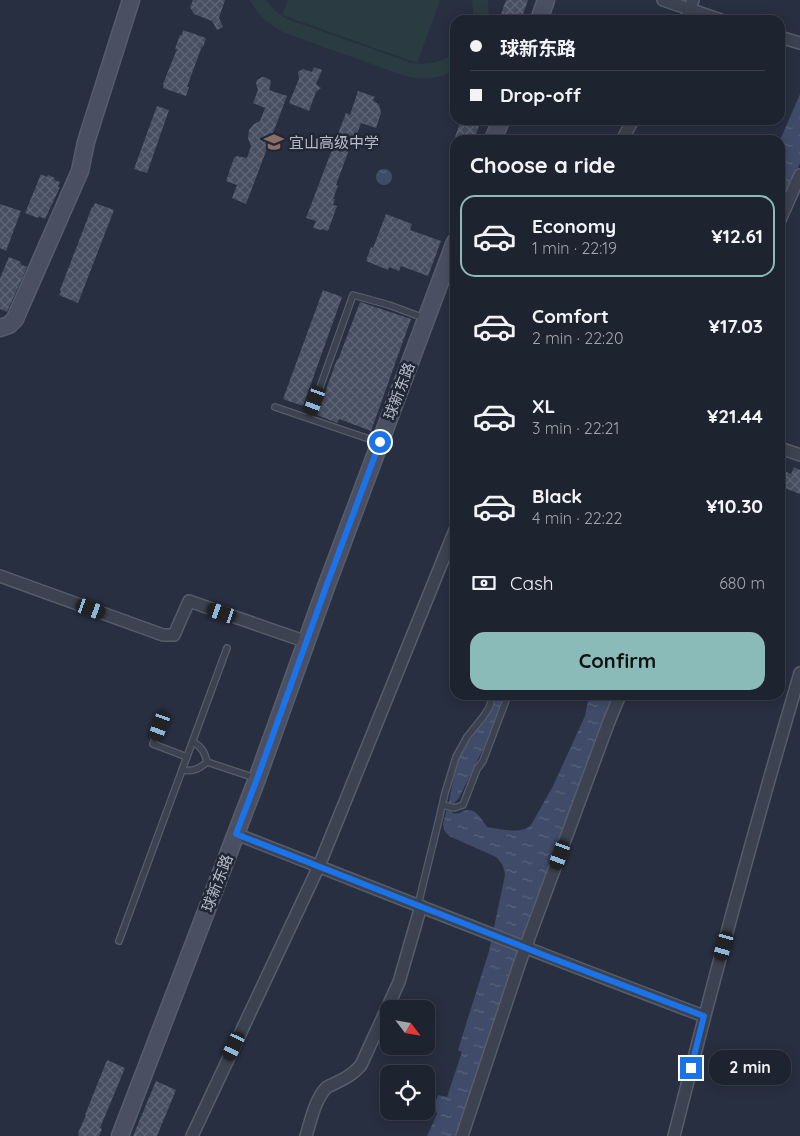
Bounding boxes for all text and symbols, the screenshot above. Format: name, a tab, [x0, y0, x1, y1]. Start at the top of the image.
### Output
text: 球新东路	[500, 36, 576, 60]
text: Drop-off	[500, 83, 581, 107]
school or university icon: 宜山高级中学	[263, 131, 285, 153]
place label: 宜山高级中学	[289, 133, 379, 152]
text: Choose a ride	[470, 151, 615, 179]
icon: car	[472, 214, 517, 259]
text: Economy	[532, 214, 616, 238]
text: ¥12.61	[711, 224, 763, 248]
text: 1 min · 22:19	[532, 238, 617, 258]
icon: car	[472, 304, 517, 349]
text: Comfort	[532, 304, 609, 328]
text: ¥17.03	[709, 314, 763, 338]
text: 2 min · 22:20	[532, 328, 623, 348]
street label: 球新东路	[379, 360, 419, 422]
car	[302, 384, 327, 418]
icon: car	[472, 394, 517, 439]
text: XL	[532, 394, 555, 418]
text: ¥21.44	[707, 404, 763, 428]
text: 3 min · 22:21	[532, 418, 619, 438]
route start	[369, 431, 391, 453]
icon: car	[472, 484, 517, 529]
text: Black	[532, 484, 582, 508]
text: ¥10.30	[706, 494, 763, 518]
text: 4 min · 22:22	[532, 508, 622, 528]
icon: cash	[470, 569, 498, 597]
text: Cash	[510, 571, 554, 595]
text: 680 m	[719, 573, 765, 593]
car	[74, 597, 107, 621]
car	[205, 601, 238, 625]
button: Confirm	[470, 632, 765, 690]
car	[147, 709, 172, 743]
car	[547, 838, 572, 872]
street label: 球新东路	[197, 852, 237, 914]
car	[712, 930, 735, 962]
north arrow	[380, 1000, 435, 1055]
map controls	[380, 1000, 435, 1120]
car	[220, 1029, 247, 1063]
callout: 2 min	[708, 1050, 791, 1086]
route end	[680, 1057, 702, 1079]
text: 2 min	[729, 1057, 771, 1077]
button: locate	[380, 1065, 435, 1120]

